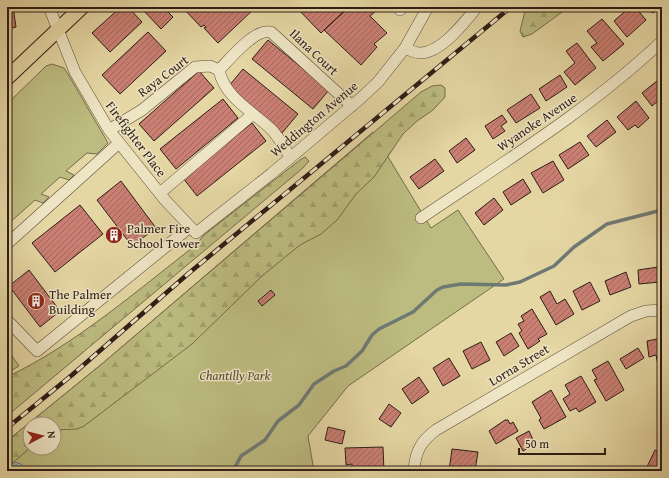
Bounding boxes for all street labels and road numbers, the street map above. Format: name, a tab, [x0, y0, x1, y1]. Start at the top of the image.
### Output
street label: Ilana Court	[285, 24, 343, 80]
street label: Raya Court	[133, 50, 193, 102]
street label: Weddington Avenue	[266, 77, 362, 161]
street label: Wyanoke Avenue	[493, 88, 581, 156]
street label: Firefighter Place	[101, 97, 171, 181]
street label: Lorna Street	[485, 339, 553, 391]

